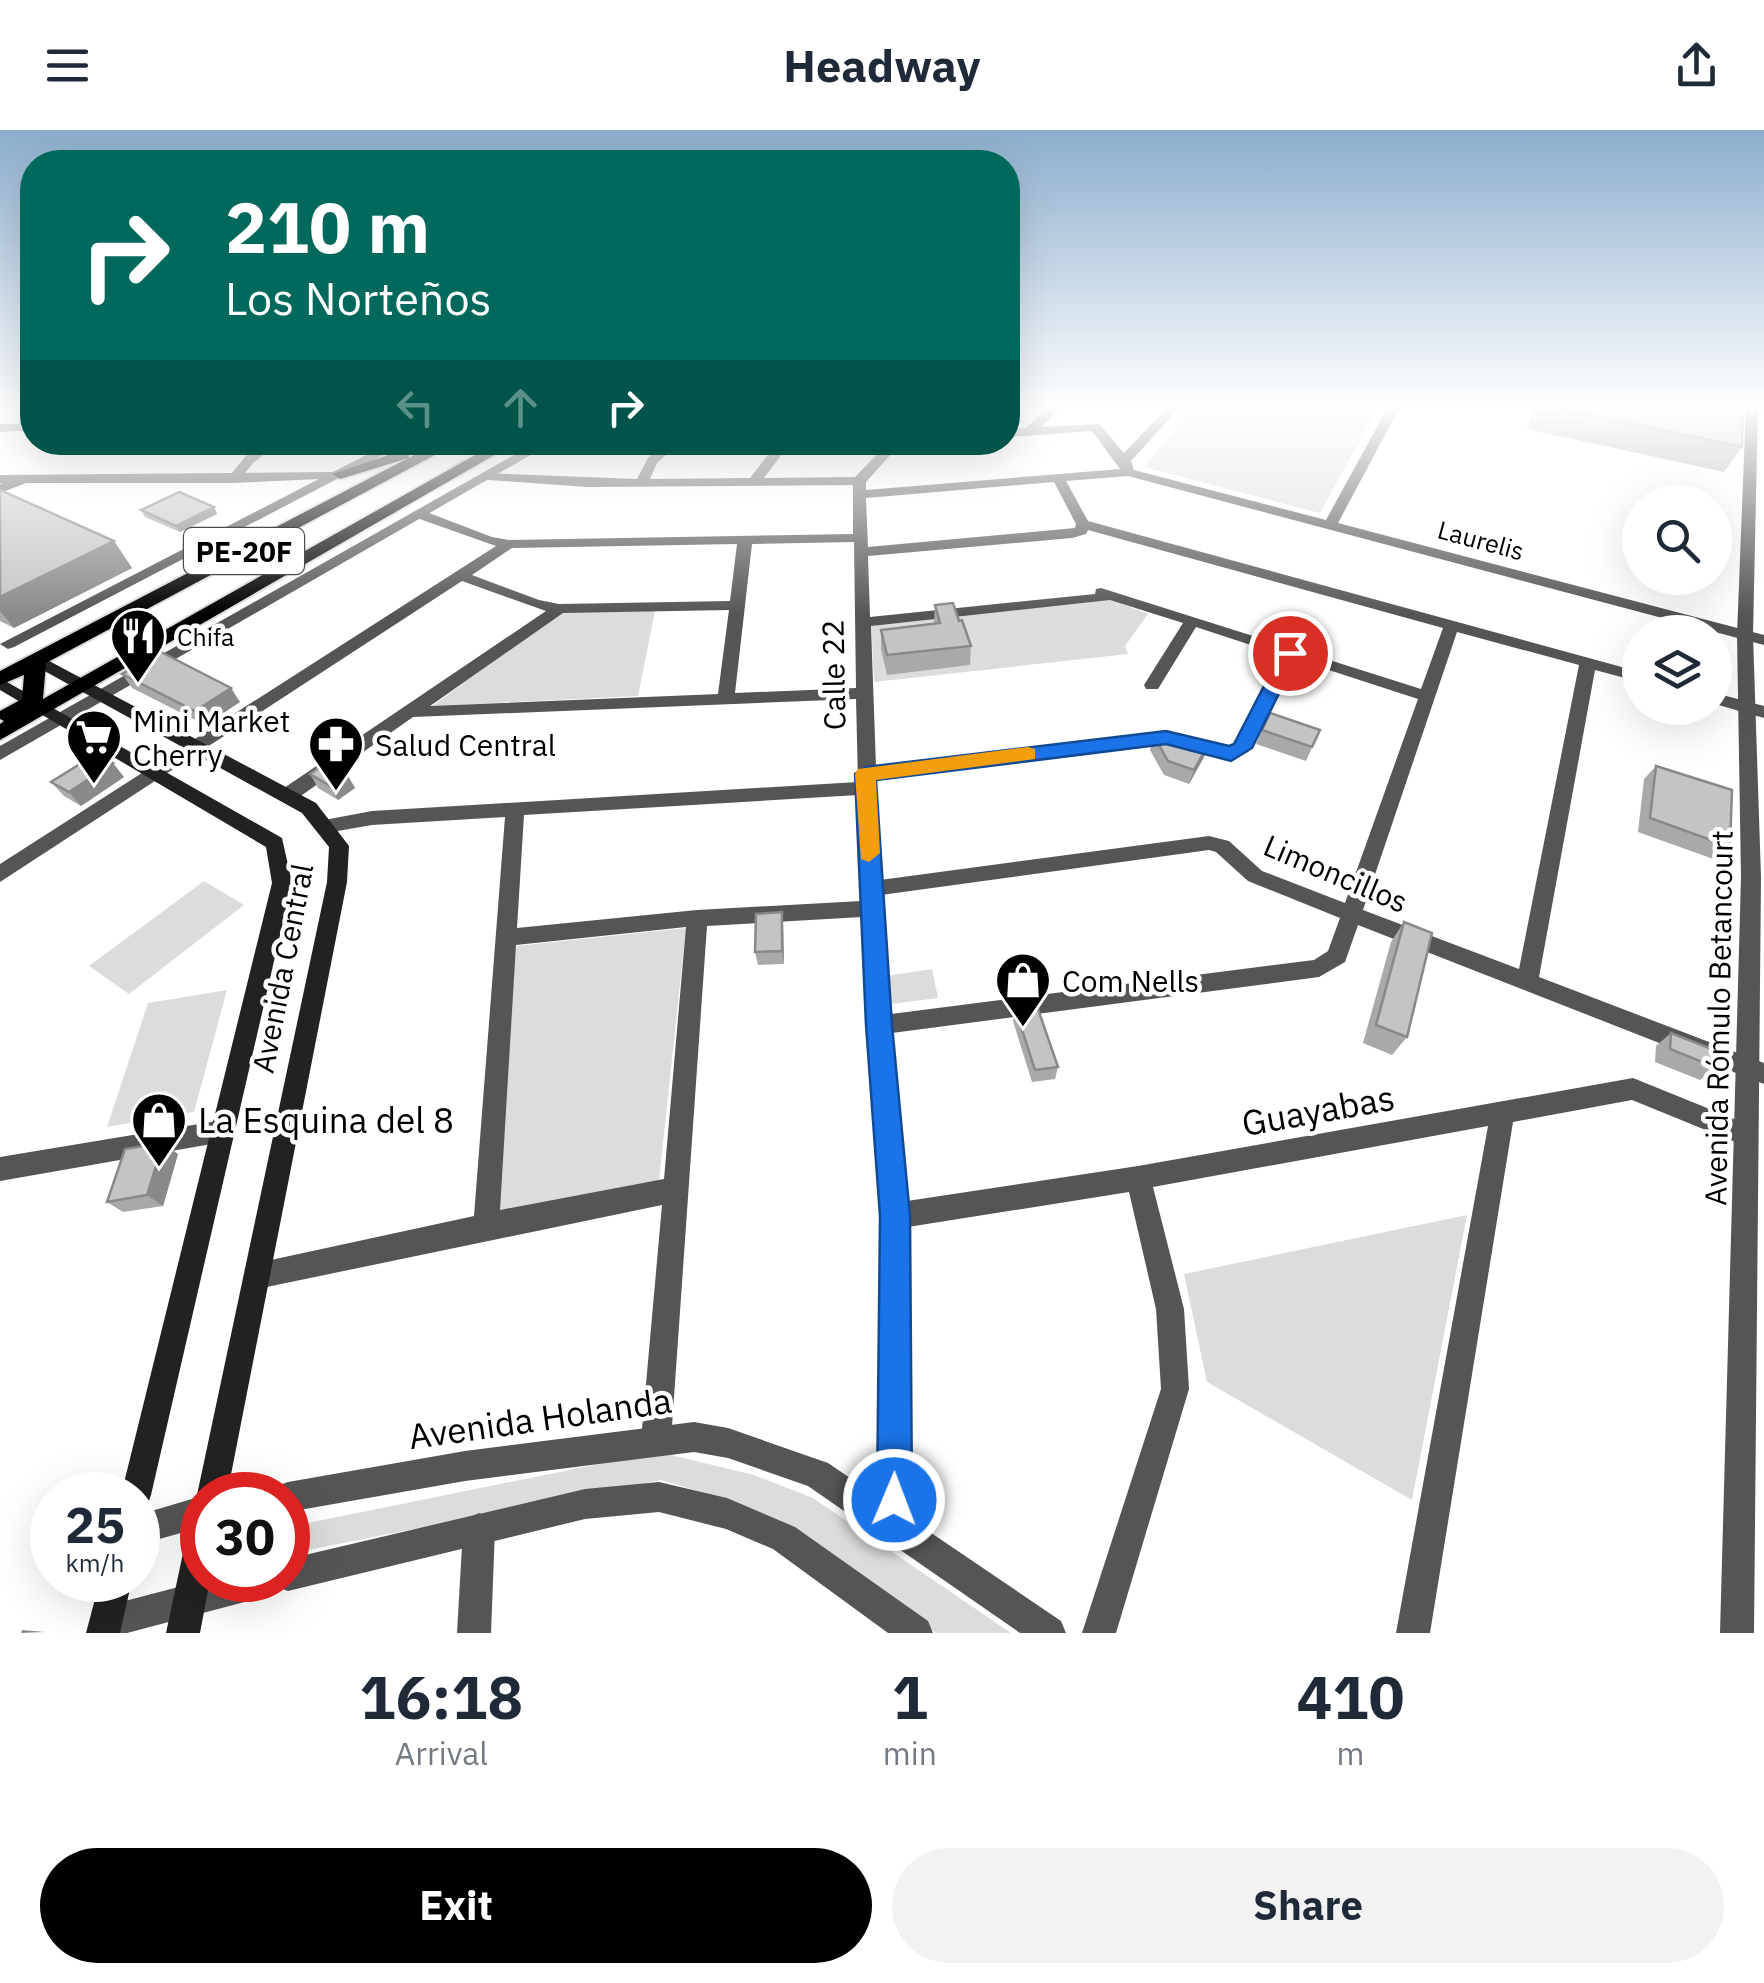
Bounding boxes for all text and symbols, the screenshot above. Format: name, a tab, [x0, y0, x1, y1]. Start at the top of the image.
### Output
text: Headway	[783, 36, 981, 94]
icon: menu	[40, 38, 95, 93]
icon: share	[1669, 38, 1724, 93]
text: 210 m	[225, 181, 430, 272]
icon: right	[60, 190, 190, 320]
text: Los Norteños	[225, 269, 492, 327]
icon: left	[388, 380, 443, 435]
icon: ahead	[493, 380, 548, 435]
icon: right	[598, 380, 653, 435]
map controls	[1622, 485, 1732, 725]
button: search	[1622, 485, 1732, 595]
street label: Laurelis	[1434, 513, 1528, 567]
road number: PE-20F	[184, 528, 304, 574]
restaurant icon: Chifa	[108, 606, 168, 685]
pin	[1248, 611, 1333, 696]
button: layers	[1622, 615, 1732, 725]
street label: Calle 22	[813, 619, 853, 731]
place label: Chifa	[177, 620, 234, 653]
icon: arrive	[1263, 626, 1318, 681]
place label: Mini Market Cherry	[133, 701, 290, 774]
supermarket icon: Mini Market Cherry	[64, 707, 124, 786]
pharmacy icon: Salud Central	[306, 714, 366, 793]
place label: Salud Central	[375, 725, 556, 764]
street label: Limoncillos	[1258, 825, 1414, 921]
street label: Avenida Rómulo Betancourt	[1695, 830, 1741, 1206]
street label: Avenida Central	[243, 860, 321, 1076]
shop icon: Com Nells	[993, 950, 1053, 1029]
place label: Com Nells	[1062, 961, 1199, 1000]
street label: Guayabas	[1238, 1074, 1398, 1146]
shop icon: La Esquina del 8	[129, 1090, 189, 1169]
place label: La Esquina del 8	[198, 1097, 454, 1143]
street label: Avenida Holanda	[405, 1377, 675, 1459]
position arrow	[842, 1448, 946, 1552]
speed limit sign: 30	[180, 1472, 310, 1602]
text: 25	[65, 1492, 125, 1557]
text: km/h	[66, 1546, 124, 1579]
text: 16:18	[360, 1657, 523, 1736]
text: 1	[892, 1657, 928, 1736]
text: 410	[1296, 1657, 1404, 1736]
text: Arrival	[395, 1732, 488, 1774]
text: min	[883, 1732, 937, 1774]
text: m	[1337, 1732, 1364, 1774]
button: Exit	[40, 1848, 872, 1963]
button: Share	[892, 1848, 1724, 1963]

